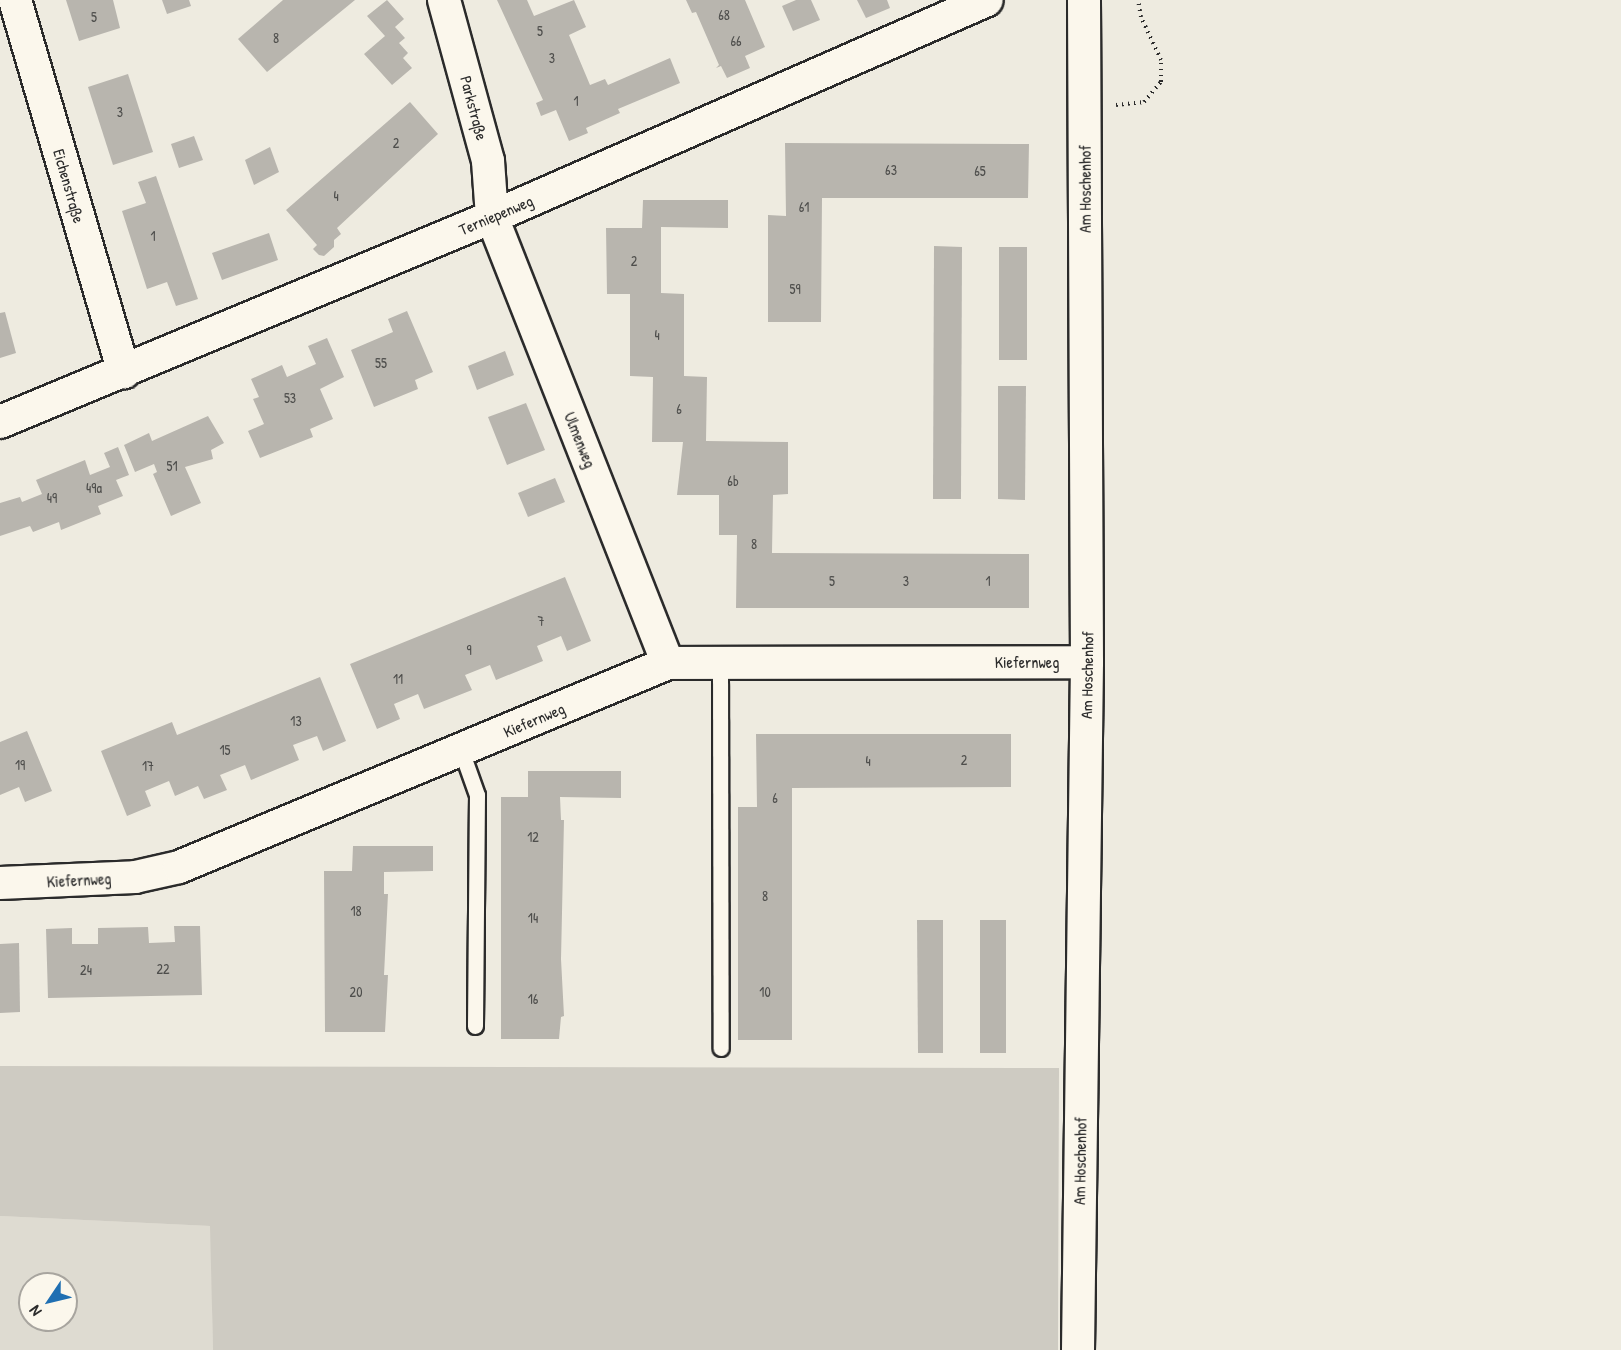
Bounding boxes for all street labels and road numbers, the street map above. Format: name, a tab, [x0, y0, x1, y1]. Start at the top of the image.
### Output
street label: Parkstraße	[456, 74, 492, 142]
street label: Am Hoschenhof	[1075, 145, 1095, 233]
street label: Eichenstraße	[49, 147, 89, 225]
street label: Terniepenweg	[456, 191, 536, 239]
street label: Ulmenweg	[560, 409, 600, 471]
street label: Am Hoschenhof	[1077, 631, 1097, 719]
street label: Kiefernweg	[995, 652, 1059, 672]
street label: Kiefernweg	[500, 699, 568, 741]
street label: Kiefernweg	[46, 869, 112, 891]
street label: Am Hoschenhof	[1070, 1117, 1090, 1205]

